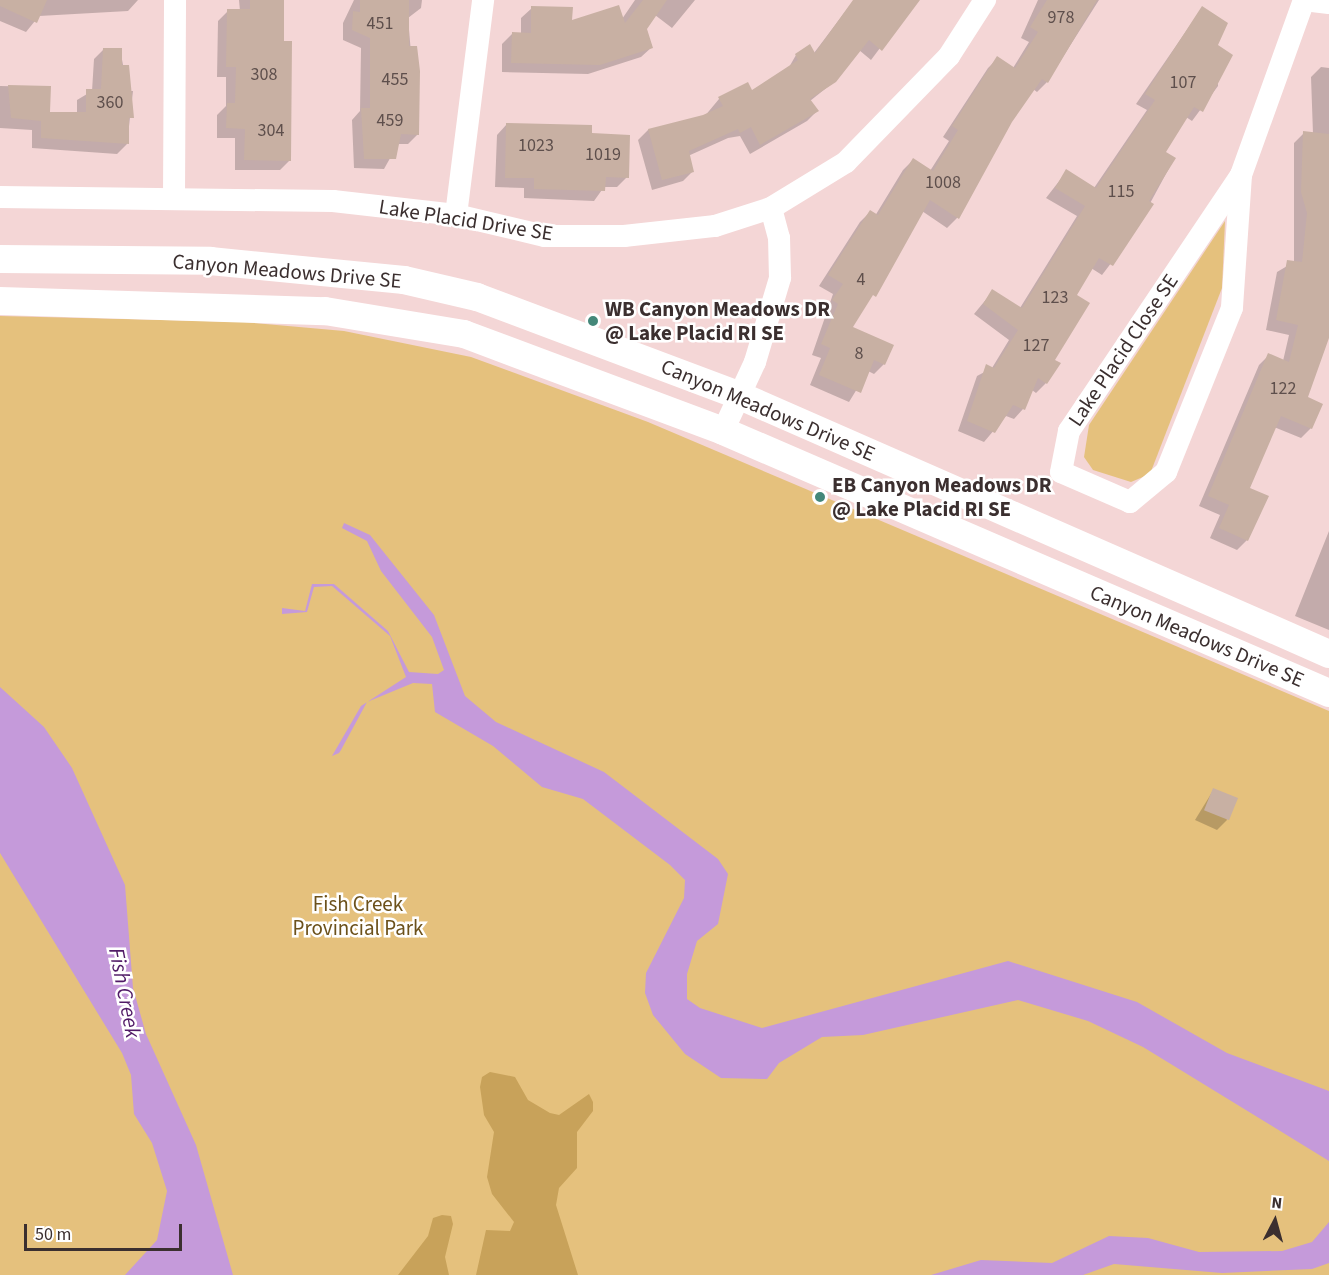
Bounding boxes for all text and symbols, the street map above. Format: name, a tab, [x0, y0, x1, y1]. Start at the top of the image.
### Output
house number: 978	[1048, 7, 1074, 29]
house number: 451	[367, 13, 393, 35]
house number: 308	[251, 64, 277, 86]
house number: 455	[382, 69, 408, 91]
house number: 107	[1170, 72, 1196, 94]
house number: 360	[97, 92, 123, 114]
house number: 459	[377, 110, 403, 132]
house number: 304	[258, 120, 284, 142]
house number: 1023	[518, 135, 554, 157]
house number: 1019	[585, 144, 621, 166]
house number: 1008	[925, 172, 961, 194]
house number: 115	[1108, 181, 1134, 203]
street label: Lake Placid Drive SE	[377, 194, 555, 246]
street label: Canyon Meadows Drive SE	[171, 248, 403, 294]
house number: 4	[857, 269, 865, 291]
street label: Lake Placid Close SE	[1063, 269, 1183, 431]
house number: 123	[1042, 287, 1068, 309]
place label: WB Canyon Meadows DR @ Lake Placid RI SE	[605, 296, 830, 346]
marker: WB Canyon Meadows DR @ Lake Placid RI SE	[586, 314, 600, 328]
house number: 127	[1023, 335, 1049, 357]
house number: 8	[855, 343, 863, 365]
street label: Canyon Meadows Drive SE	[657, 353, 879, 467]
house number: 122	[1270, 378, 1296, 400]
place label: EB Canyon Meadows DR @ Lake Placid RI SE	[832, 472, 1052, 522]
marker: EB Canyon Meadows DR @ Lake Placid RI SE	[813, 490, 827, 504]
street label: Canyon Meadows Drive SE	[1086, 579, 1308, 693]
park label: Fish Creek Provincial Park	[293, 891, 423, 941]
water label: Fish Creek	[102, 946, 146, 1040]
north arrow	[1245, 1191, 1305, 1251]
text: N	[1270, 1192, 1283, 1215]
scale bar	[27, 1212, 184, 1250]
text: 50 m	[35, 1222, 71, 1247]

